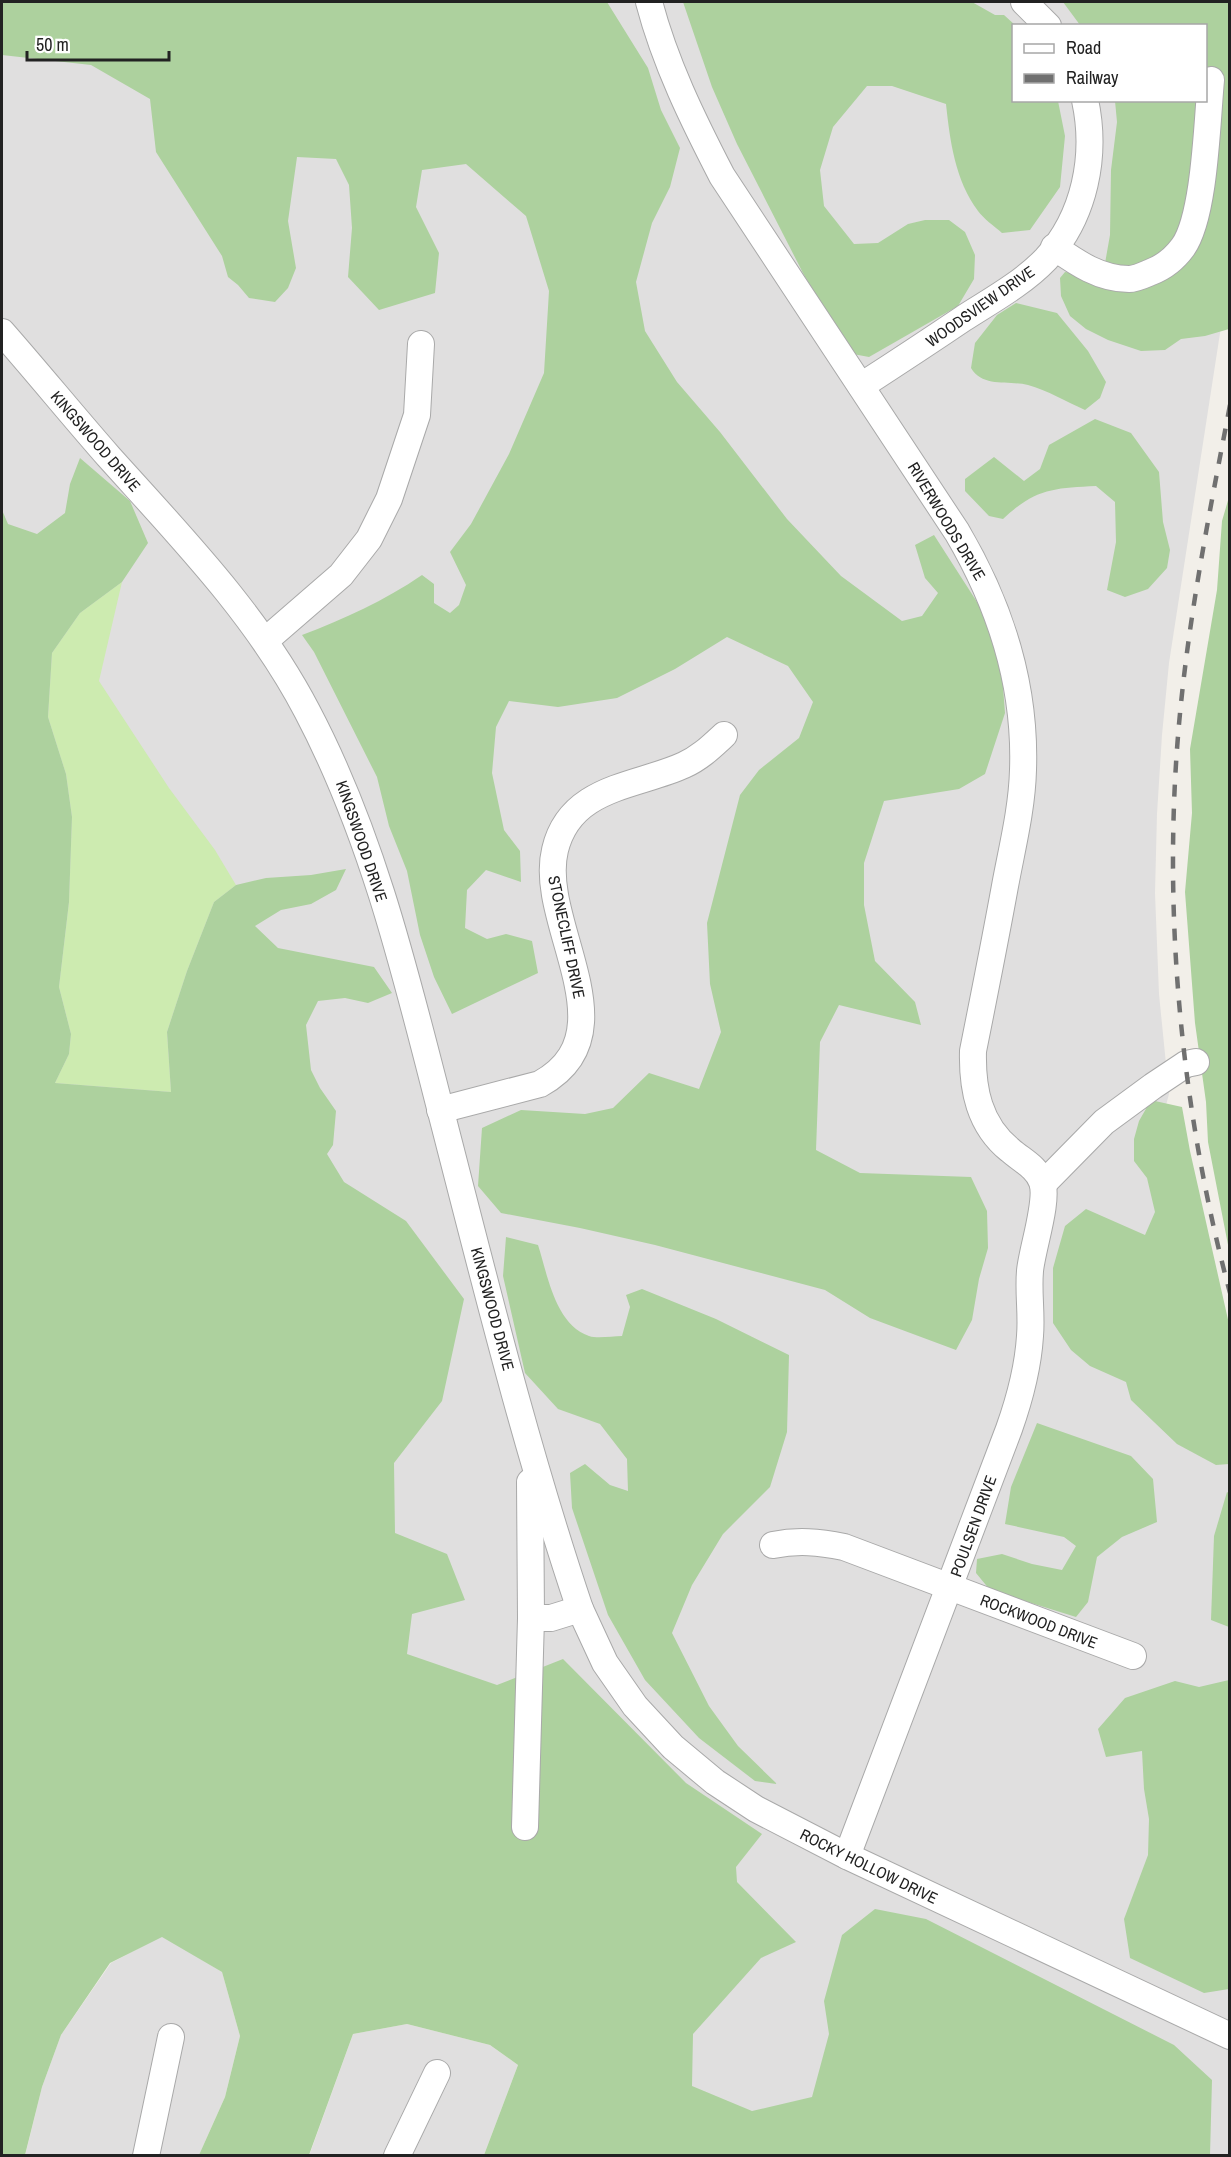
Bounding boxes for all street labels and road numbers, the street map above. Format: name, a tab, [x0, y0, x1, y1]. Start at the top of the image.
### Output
street label: WOODSVIEW DRIVE	[921, 260, 1039, 352]
street label: KINGSWOOD DRIVE	[46, 386, 146, 496]
street label: RIVERWOODS DRIVE	[903, 458, 991, 584]
street label: KINGSWOOD DRIVE	[331, 777, 393, 905]
street label: STONECLIFF DRIVE	[543, 873, 591, 1001]
street label: KINGSWOOD DRIVE	[466, 1245, 520, 1373]
street label: POULSEN DRIVE	[944, 1472, 1002, 1580]
street label: ROCKWOOD DRIVE	[977, 1589, 1101, 1653]
street label: ROCKY HOLLOW DRIVE	[796, 1823, 942, 1909]

